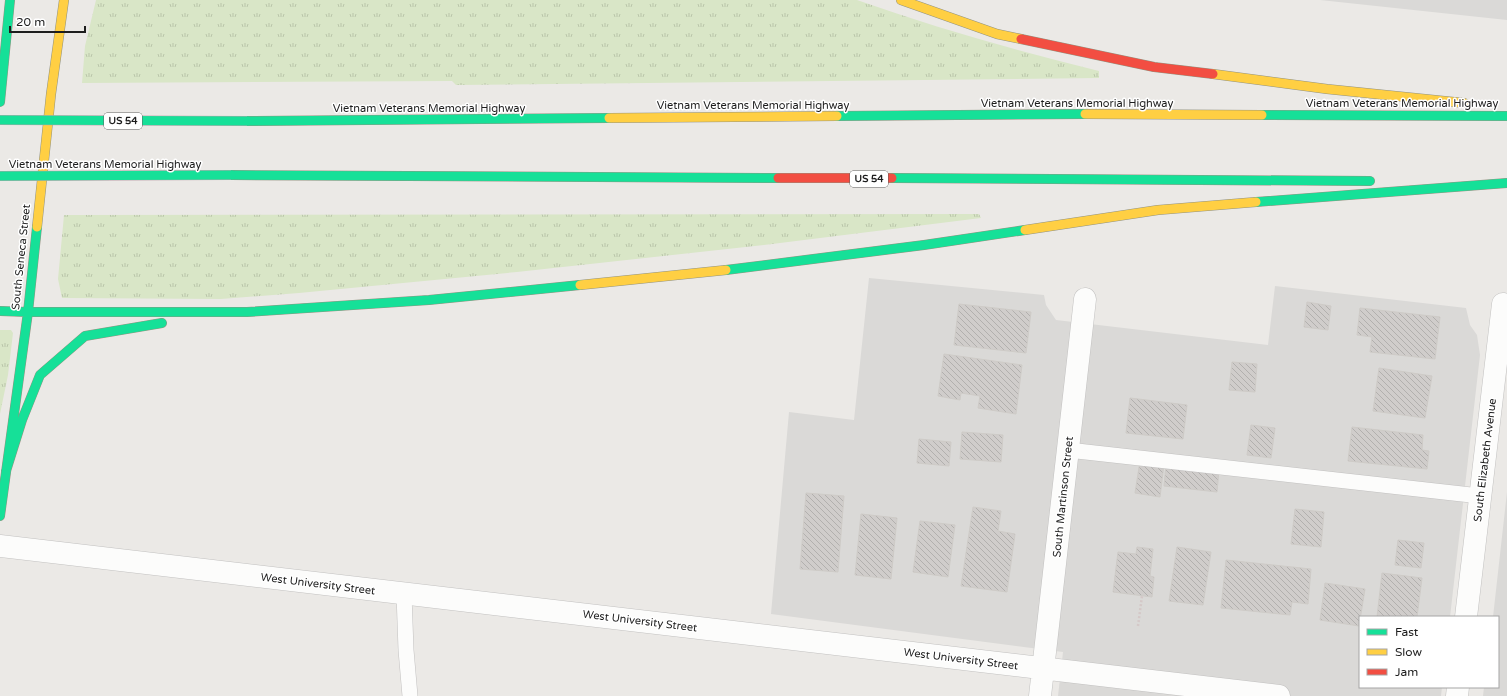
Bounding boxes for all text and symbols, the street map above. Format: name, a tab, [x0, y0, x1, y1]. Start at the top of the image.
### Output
scale bar	[10, 8, 85, 34]
text: 20 m	[16, 15, 45, 29]
street label: Vietnam Veterans Memorial Highway	[981, 97, 1173, 110]
street label: Vietnam Veterans Memorial Highway	[1306, 97, 1498, 110]
street label: Vietnam Veterans Memorial Highway	[657, 99, 849, 112]
street label: Vietnam Veterans Memorial Highway	[333, 102, 525, 115]
road number: US 54	[104, 113, 142, 129]
street label: Vietnam Veterans Memorial Highway	[9, 158, 201, 171]
road number: US 54	[850, 171, 888, 187]
street label: South Seneca Street	[9, 204, 33, 310]
street label: South Elizabeth Avenue	[1471, 397, 1499, 523]
street label: South Martinson Street	[1050, 436, 1076, 558]
street label: West University Street	[260, 571, 376, 597]
street label: West University Street	[582, 608, 698, 634]
legend	[1359, 616, 1499, 688]
text: Fast	[1395, 625, 1419, 639]
text: Slow	[1395, 645, 1422, 659]
street label: West University Street	[903, 646, 1019, 672]
text: Jam	[1395, 665, 1418, 679]

